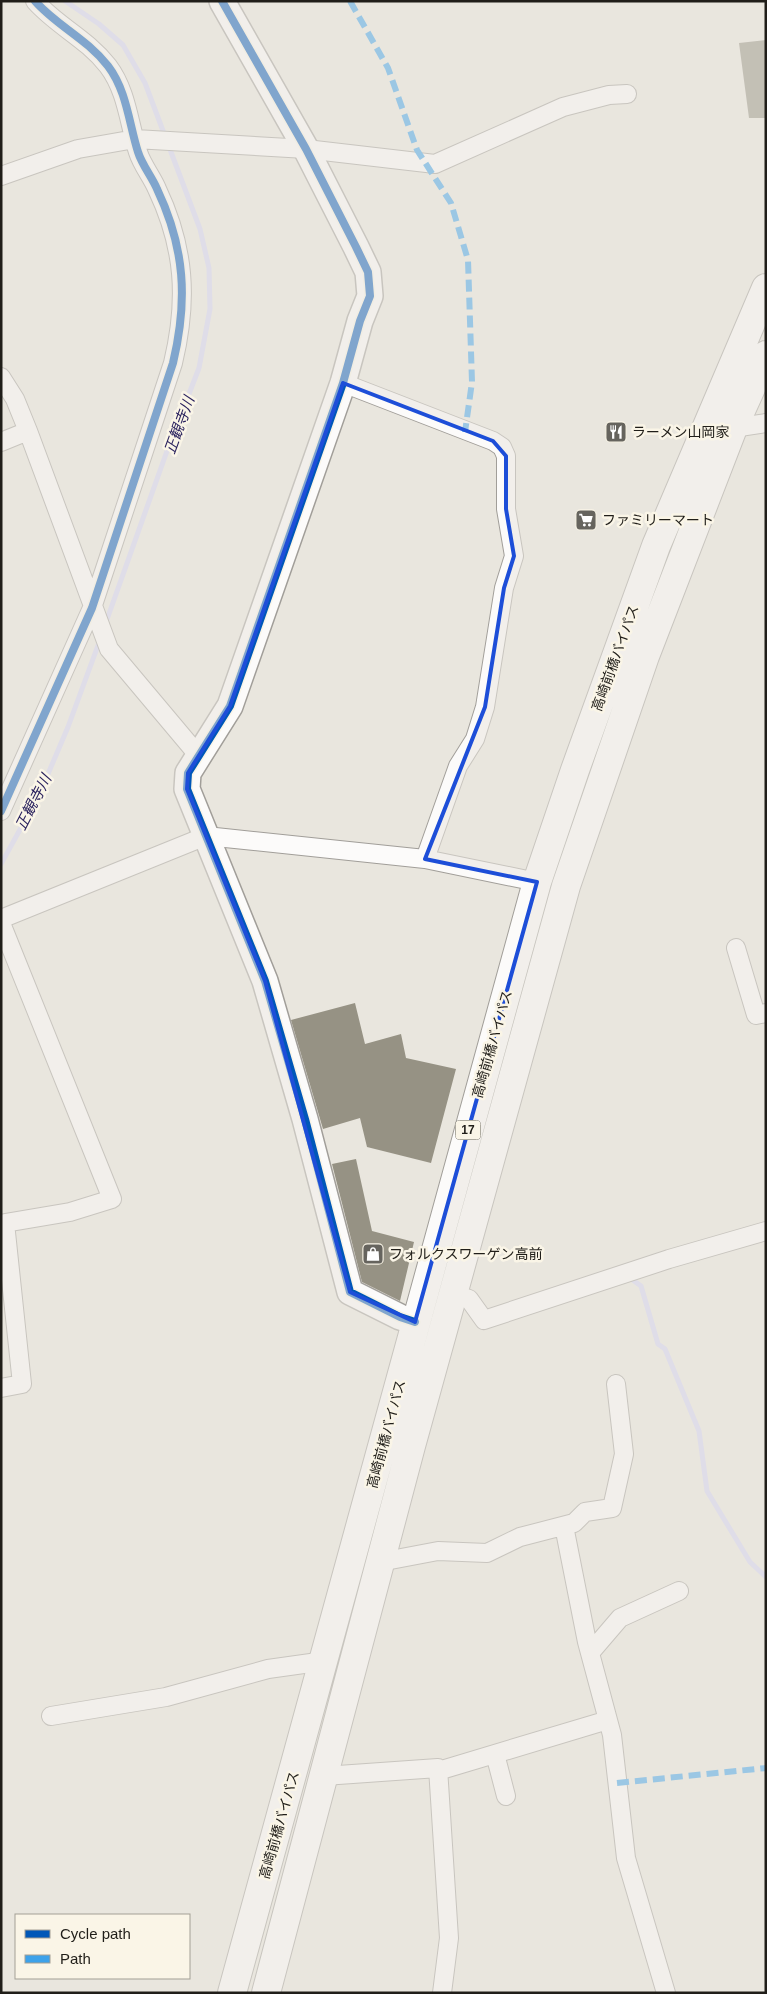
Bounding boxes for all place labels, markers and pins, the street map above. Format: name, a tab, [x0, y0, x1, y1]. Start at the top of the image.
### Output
restaurant icon: ラーメン山岡家	[604, 420, 628, 444]
place label: ラーメン山岡家	[632, 424, 729, 440]
supermarket icon: ファミリーマート	[574, 508, 598, 532]
place label: ファミリーマート	[602, 512, 714, 528]
shop icon: フォルクスワーゲン高前	[361, 1242, 385, 1266]
place label: フォルクスワーゲン高前	[389, 1246, 543, 1262]

